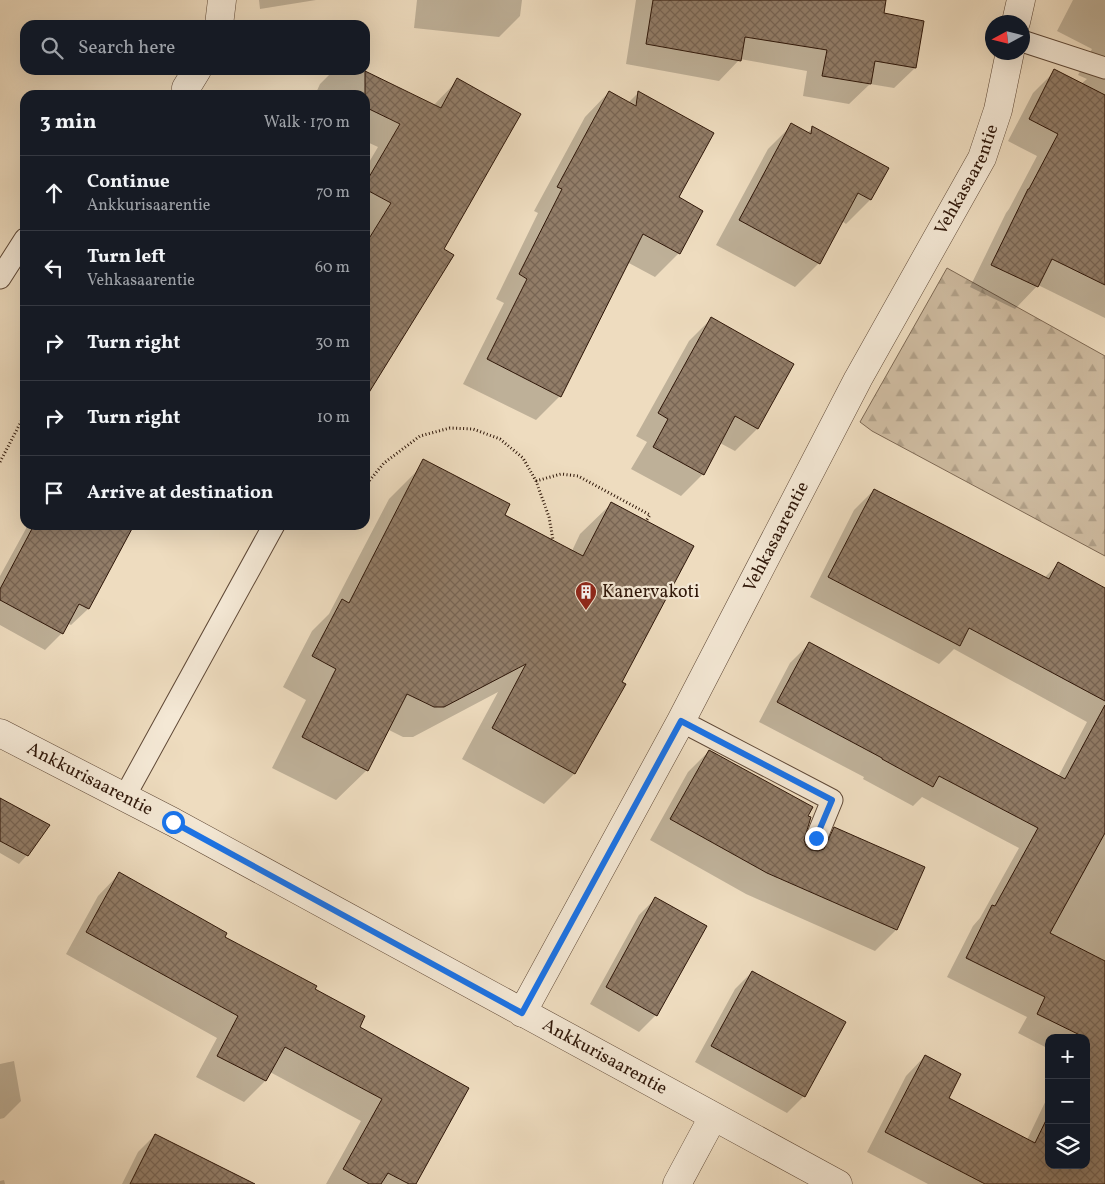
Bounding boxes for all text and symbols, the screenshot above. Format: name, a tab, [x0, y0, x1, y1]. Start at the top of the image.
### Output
north arrow	[985, 15, 1030, 60]
search box	[20, 20, 370, 75]
icon: search	[38, 34, 66, 62]
text: Search here	[78, 35, 175, 61]
text: 3 min	[40, 108, 96, 137]
text: Walk · 170 m	[264, 112, 350, 134]
street label: Vehkasaarentie	[929, 121, 1005, 240]
text: Continue	[87, 169, 170, 195]
icon: ahead	[40, 179, 68, 207]
text: 70 m	[316, 182, 350, 204]
text: Ankkurisaarentie	[87, 195, 210, 217]
text: Turn left	[87, 244, 166, 270]
icon: left	[40, 254, 68, 282]
text: 60 m	[315, 257, 350, 279]
text: Vehkasaarentie	[87, 270, 195, 292]
icon: right	[40, 329, 68, 357]
text: Turn right	[87, 330, 180, 356]
text: 30 m	[315, 332, 350, 354]
icon: right	[40, 404, 68, 432]
text: Turn right	[87, 405, 180, 431]
text: 10 m	[317, 407, 350, 429]
street label: Vehkasaarentie	[737, 477, 815, 596]
icon: arrive	[40, 479, 68, 507]
text: Arrive at destination	[87, 480, 273, 506]
building icon: Kanervakoti	[574, 580, 598, 611]
place label: Kanervakoti	[602, 580, 699, 605]
street label: Ankkurisaarentie	[22, 736, 157, 822]
route start	[162, 811, 185, 834]
route end	[805, 827, 828, 850]
street label: Ankkurisaarentie	[538, 1013, 672, 1101]
map controls	[1045, 1034, 1090, 1169]
button: +	[1045, 1034, 1090, 1079]
button: −	[1045, 1079, 1090, 1124]
button: layers	[1045, 1124, 1090, 1169]

